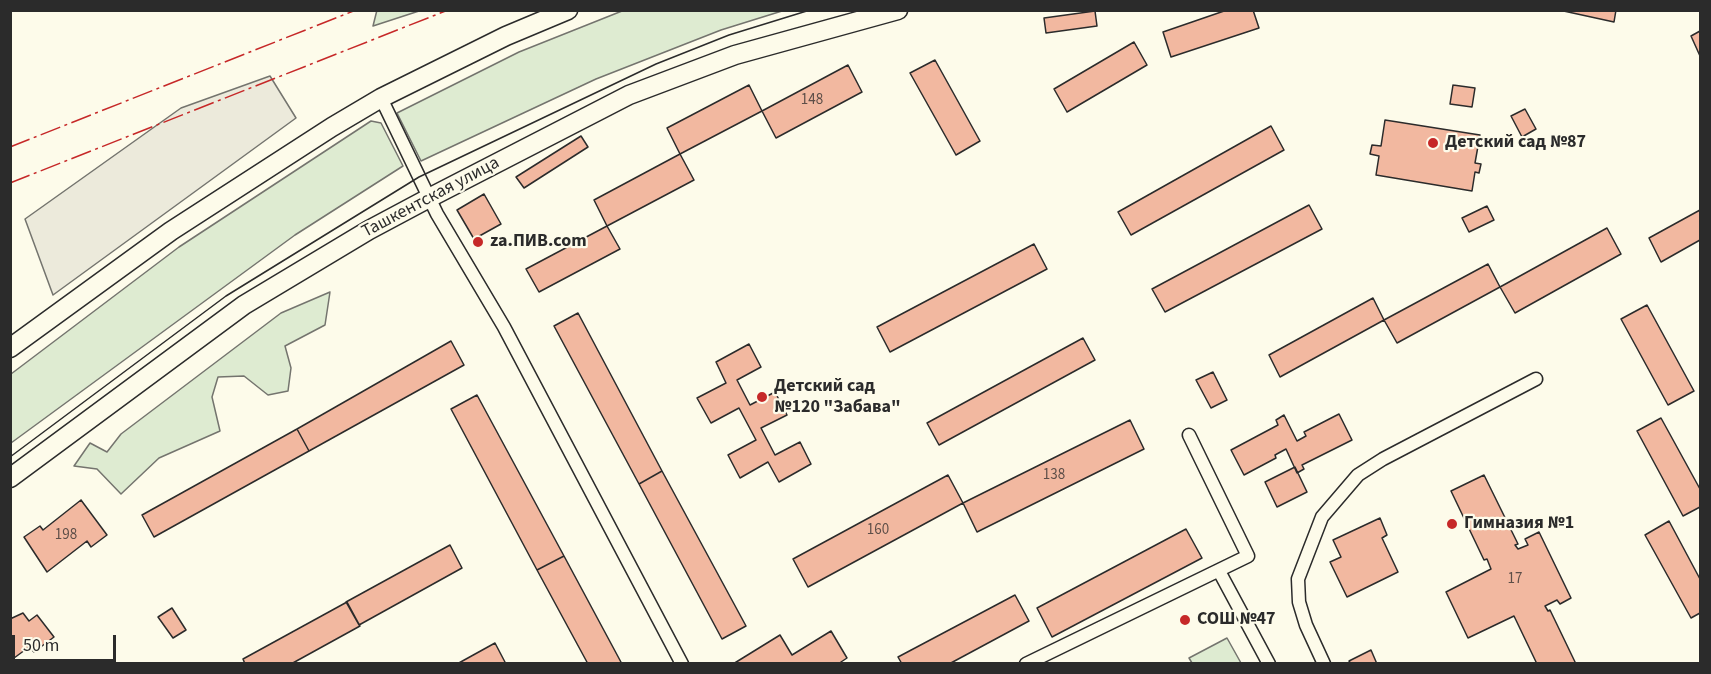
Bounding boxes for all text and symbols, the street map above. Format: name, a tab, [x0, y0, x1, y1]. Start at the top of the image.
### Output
house number: 148	[801, 92, 823, 110]
place label: Детский сад №87	[1445, 132, 1586, 154]
marker: Детский сад №87	[1426, 136, 1440, 150]
street label: Ташкентская улица	[359, 153, 503, 243]
place label: za.ПИВ.com	[490, 231, 587, 253]
marker: za.ПИВ.com	[471, 235, 485, 249]
place label: Детский сад №120 "Забава"	[774, 376, 901, 418]
marker: Детский сад №120 "Забава"	[755, 390, 769, 404]
house number: 138	[1043, 467, 1065, 485]
place label: Гимназия №1	[1464, 513, 1574, 535]
marker: Гимназия №1	[1445, 517, 1459, 531]
house number: 160	[867, 522, 889, 540]
house number: 198	[55, 527, 77, 545]
house number: 17	[1508, 571, 1522, 589]
place label: СОШ №47	[1197, 609, 1276, 631]
marker: СОШ №47	[1178, 613, 1192, 627]
scale bar	[15, 623, 118, 661]
text: 50 m	[23, 633, 59, 658]

